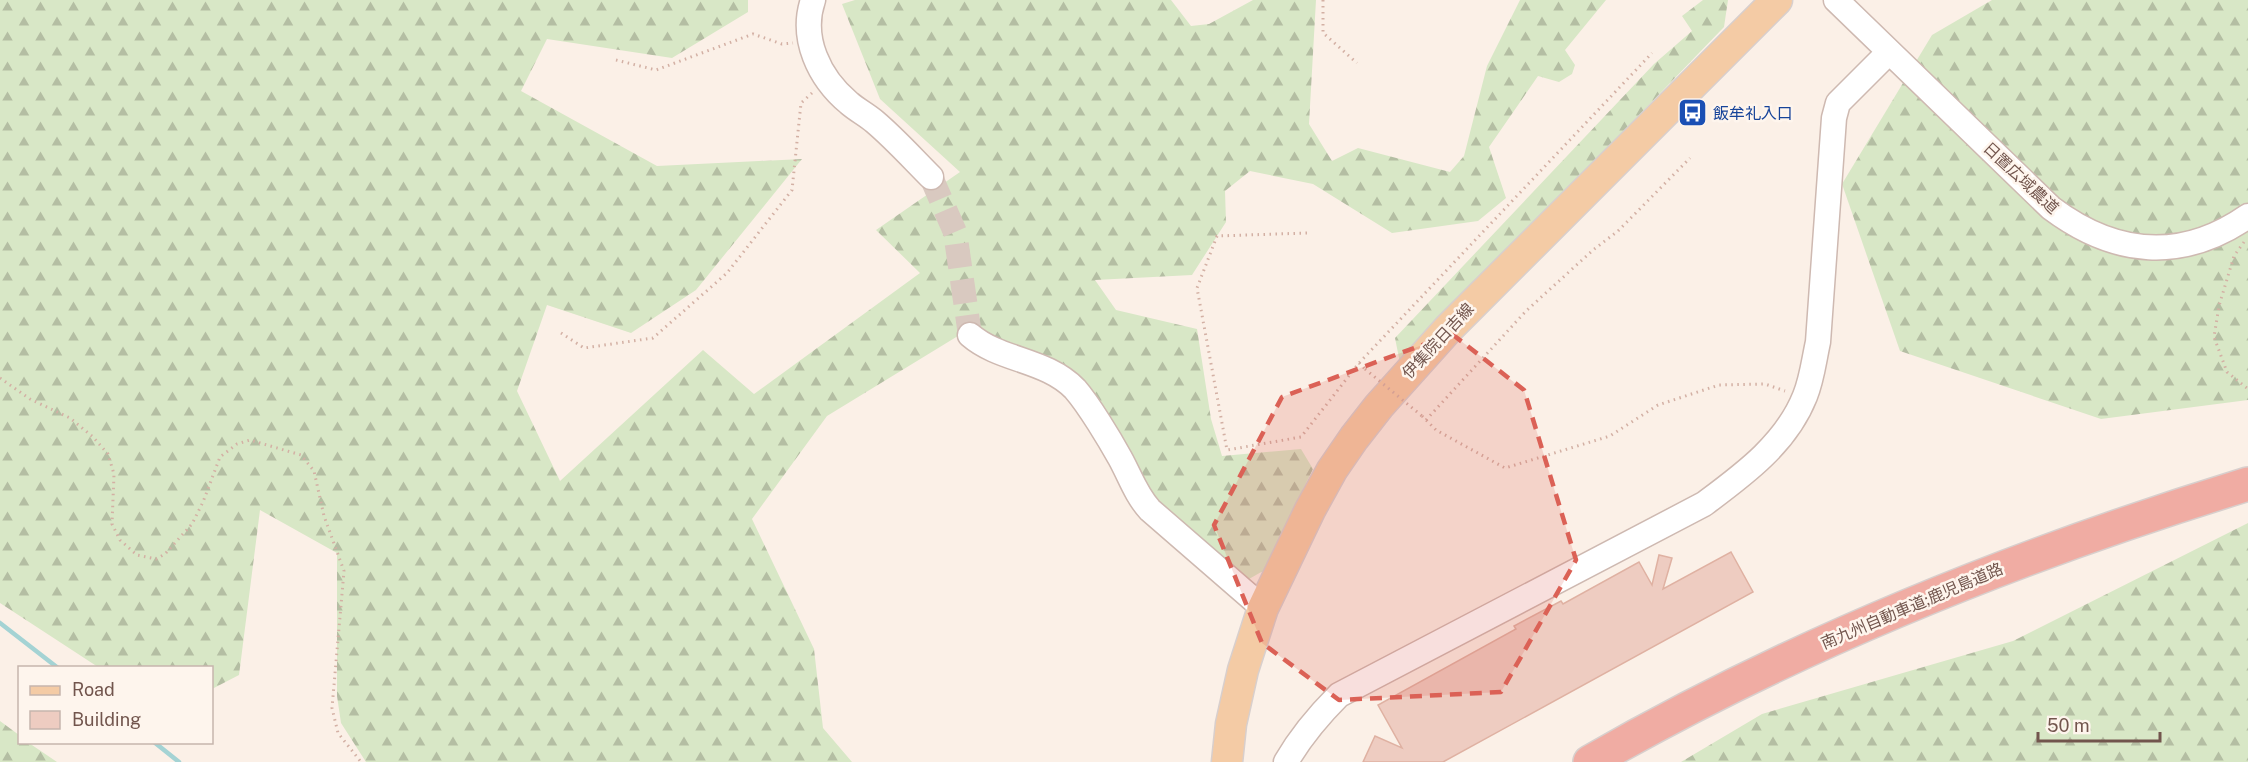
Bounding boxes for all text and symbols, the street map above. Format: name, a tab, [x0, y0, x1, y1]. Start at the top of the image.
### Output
bus stop icon: 飯牟礼入口	[1676, 97, 1708, 129]
place label: 飯牟礼入口	[1713, 104, 1793, 123]
street label: 日置広域農道	[1979, 138, 2063, 218]
street label: 伊集院日吉線	[1398, 299, 1478, 383]
street label: 南九州自動車道;鹿児島道路	[1818, 559, 2006, 653]
legend	[18, 666, 213, 744]
text: Road	[72, 679, 115, 700]
scale bar	[2038, 705, 2160, 743]
text: Building	[72, 709, 141, 730]
text: 50 m	[2047, 715, 2090, 736]

